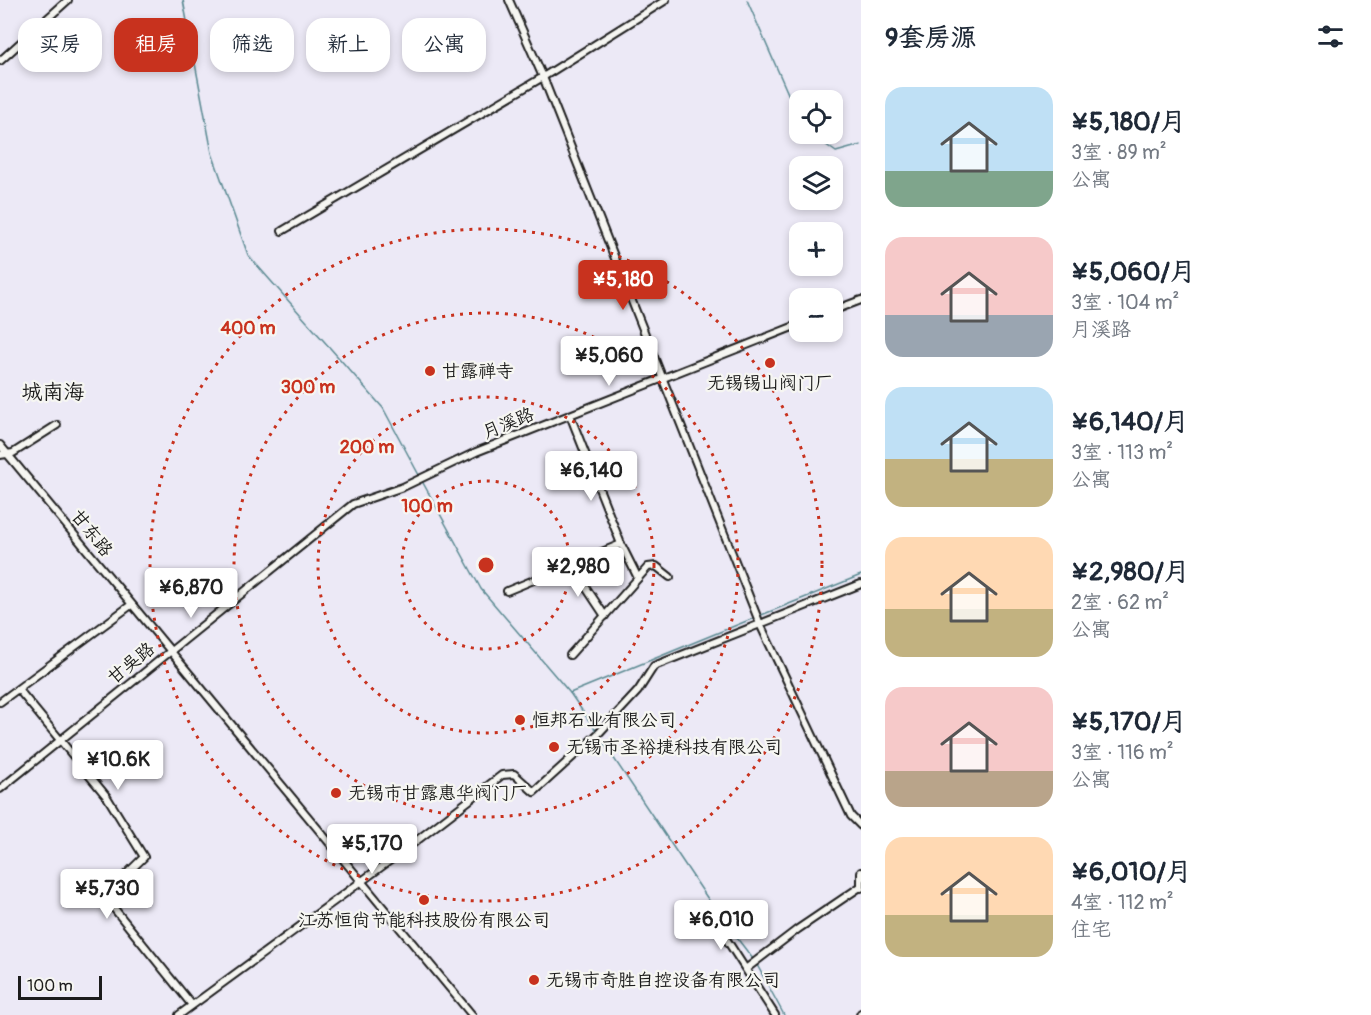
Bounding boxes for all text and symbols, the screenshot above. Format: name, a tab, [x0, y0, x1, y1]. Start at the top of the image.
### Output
chip: 买房	[18, 18, 102, 72]
chip: 租房	[114, 18, 198, 72]
chip: 筛选	[210, 18, 294, 72]
chip: 新上	[306, 18, 390, 72]
chip: 公寓	[402, 18, 486, 72]
icon: filters	[1314, 20, 1347, 53]
text: 9套房源	[885, 22, 976, 54]
map controls	[789, 90, 843, 342]
button: locate	[789, 90, 843, 144]
text: ¥5,180/月	[1071, 106, 1186, 138]
icon: home	[933, 111, 1005, 183]
text: 3室 · 89 m²	[1071, 140, 1167, 165]
button: layers	[789, 156, 843, 210]
text: 公寓	[1071, 167, 1111, 192]
button: +	[789, 222, 843, 276]
text: ¥5,060/月	[1071, 256, 1196, 288]
pin: ¥5,180	[574, 260, 672, 311]
icon: home	[933, 261, 1005, 333]
text: ¥5,180	[592, 267, 654, 292]
button: −	[789, 288, 843, 342]
text: 3室 · 104 m²	[1071, 290, 1179, 315]
text: 400 m	[221, 317, 275, 340]
text: 月溪路	[1071, 317, 1131, 342]
pin: ¥5,060	[560, 336, 658, 387]
text: ¥5,060	[575, 343, 643, 368]
marker: 无锡锡山阀门厂	[763, 356, 777, 370]
place label: 甘露禅寺	[442, 360, 514, 383]
marker: 甘露禅寺	[423, 364, 437, 378]
place label: 无锡锡山阀门厂	[707, 372, 833, 395]
text: 300 m	[281, 376, 335, 399]
district label: 城南海	[22, 379, 85, 406]
street label: 月溪路	[479, 403, 538, 444]
text: ¥6,140/月	[1071, 406, 1189, 438]
icon: home	[933, 411, 1005, 483]
text: 200 m	[340, 436, 394, 459]
text: 3室 · 113 m²	[1071, 440, 1173, 465]
pin: ¥6,140	[542, 451, 640, 502]
text: ¥6,140	[559, 458, 623, 483]
text: 公寓	[1071, 467, 1111, 492]
text: 100 m	[401, 495, 453, 518]
street label: 甘东路	[66, 505, 118, 562]
pin: ¥2,980	[529, 547, 627, 598]
text: ¥2,980	[546, 554, 610, 579]
centre of rings	[476, 555, 496, 575]
text: ¥2,980/月	[1071, 556, 1190, 588]
icon: home	[933, 561, 1005, 633]
pin: ¥6,870	[142, 568, 240, 619]
text: ¥6,870	[159, 575, 223, 600]
text: 2室 · 62 m²	[1071, 590, 1169, 615]
text: 公寓	[1071, 617, 1111, 642]
street label: 甘吴路	[103, 637, 160, 689]
text: ¥5,170/月	[1071, 706, 1187, 738]
place label: 恒邦石业有限公司	[532, 709, 676, 732]
icon: home	[933, 711, 1005, 783]
marker: 恒邦石业有限公司	[513, 713, 527, 727]
place label: 无锡市圣裕捷科技有限公司	[566, 736, 782, 759]
pin: ¥10.6K	[69, 740, 167, 791]
marker: 无锡市圣裕捷科技有限公司	[547, 740, 561, 754]
text: 3室 · 116 m²	[1071, 740, 1174, 765]
text: ¥10.6K	[86, 747, 150, 772]
text: 公寓	[1071, 767, 1111, 792]
place label: 无锡市甘露惠华阀门厂	[348, 782, 528, 805]
marker: 无锡市甘露惠华阀门厂	[329, 786, 343, 800]
pin: ¥5,170	[323, 824, 421, 875]
text: ¥5,170	[341, 831, 403, 856]
text: ¥6,010/月	[1071, 856, 1192, 888]
icon: home	[933, 861, 1005, 933]
pin: ¥5,730	[58, 869, 156, 920]
text: ¥5,730	[74, 876, 140, 901]
text: 4室 · 112 m²	[1071, 890, 1174, 915]
marker: 江苏恒尚节能科技股份有限公司	[417, 893, 431, 907]
pin: ¥6,010	[672, 900, 770, 951]
text: ¥6,010	[688, 907, 754, 932]
place label: 江苏恒尚节能科技股份有限公司	[298, 909, 550, 932]
text: 住宅	[1071, 917, 1111, 942]
place label: 无锡市奇胜自控设备有限公司	[546, 969, 780, 992]
scale bar	[18, 973, 102, 1000]
marker: 无锡市奇胜自控设备有限公司	[527, 973, 541, 987]
text: 100 m	[27, 976, 73, 996]

